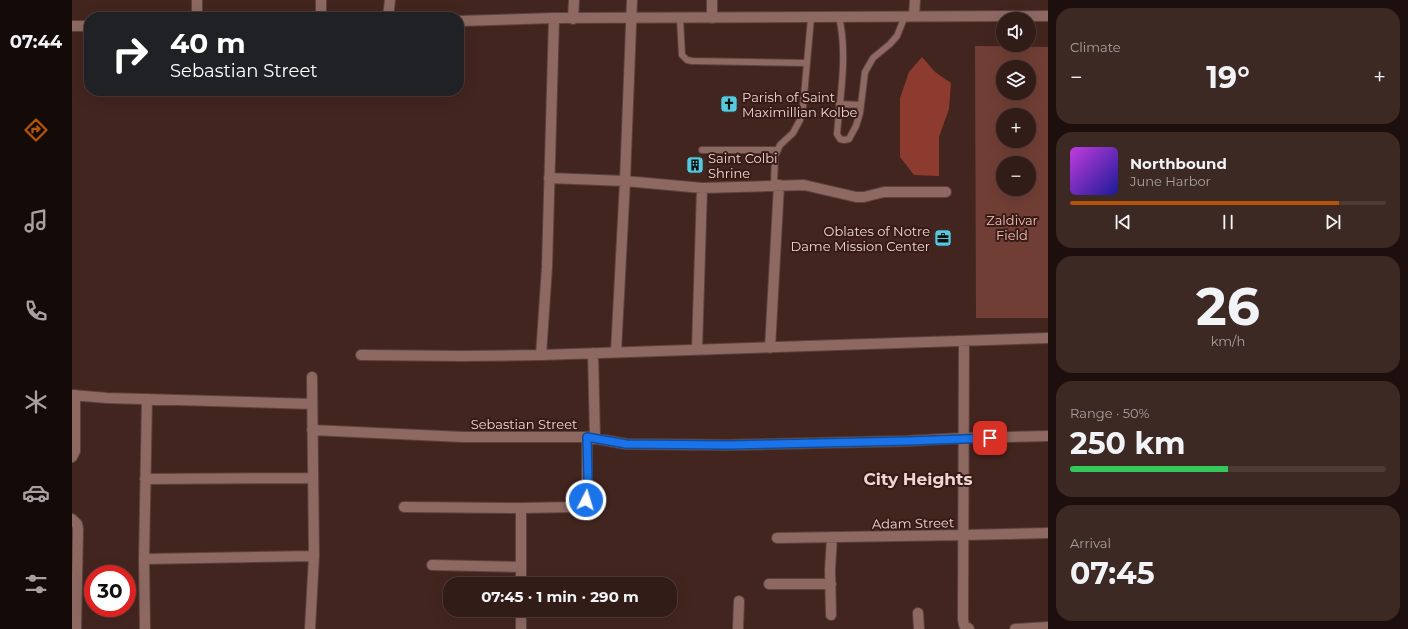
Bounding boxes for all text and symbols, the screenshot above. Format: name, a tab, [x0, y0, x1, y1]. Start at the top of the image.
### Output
map controls	[996, 12, 1036, 196]
button: sound	[996, 12, 1036, 52]
text: 40 m	[170, 26, 246, 60]
icon: right	[104, 28, 156, 80]
text: 07:44	[10, 31, 62, 53]
text: Climate	[1070, 39, 1121, 55]
text: 19°	[1206, 59, 1250, 96]
text: Sebastian Street	[170, 60, 318, 82]
button: layers	[996, 60, 1036, 100]
text: −	[1070, 64, 1083, 91]
text: +	[1373, 64, 1386, 91]
place label: Parish of Saint Maximillian Kolbe	[742, 89, 858, 120]
church icon: Parish of Saint Maximillian Kolbe	[719, 94, 739, 114]
button: +	[996, 108, 1036, 148]
icon: directions	[22, 116, 50, 144]
place label: Saint Colbi Shrine	[708, 150, 778, 181]
text: Northbound	[1130, 154, 1227, 173]
building icon: Saint Colbi Shrine	[685, 155, 705, 175]
button: −	[996, 156, 1036, 196]
text: June Harbor	[1130, 173, 1211, 189]
icon: music	[22, 207, 50, 235]
icon: previous	[1112, 211, 1134, 233]
icon: pause	[1217, 211, 1239, 233]
icon: next	[1322, 211, 1344, 233]
park label: Zaldivar Field	[986, 212, 1038, 243]
place label: Oblates of Notre Dame Mission Center	[790, 223, 930, 254]
office icon: Oblates of Notre Dame Mission Center	[933, 228, 953, 248]
text: 26	[1196, 275, 1260, 338]
icon: phone	[22, 297, 50, 325]
text: km/h	[1211, 333, 1245, 349]
icon: climate	[22, 388, 50, 416]
text: Range · 50%	[1070, 405, 1149, 421]
street label: Sebastian Street	[471, 416, 577, 432]
pin	[973, 421, 1007, 455]
text: 250 km	[1070, 425, 1185, 462]
icon: arrive	[979, 427, 1001, 449]
district label: City Heights	[863, 469, 973, 489]
icon: car	[22, 479, 50, 507]
position arrow	[565, 479, 607, 521]
street label: Adam Street	[872, 514, 954, 532]
text: Arrival	[1070, 535, 1111, 551]
text: 07:45	[1070, 555, 1155, 592]
speed limit sign: 30	[84, 565, 136, 617]
icon: filters	[22, 570, 50, 598]
text: 07:45 · 1 min · 290 m	[481, 587, 639, 606]

